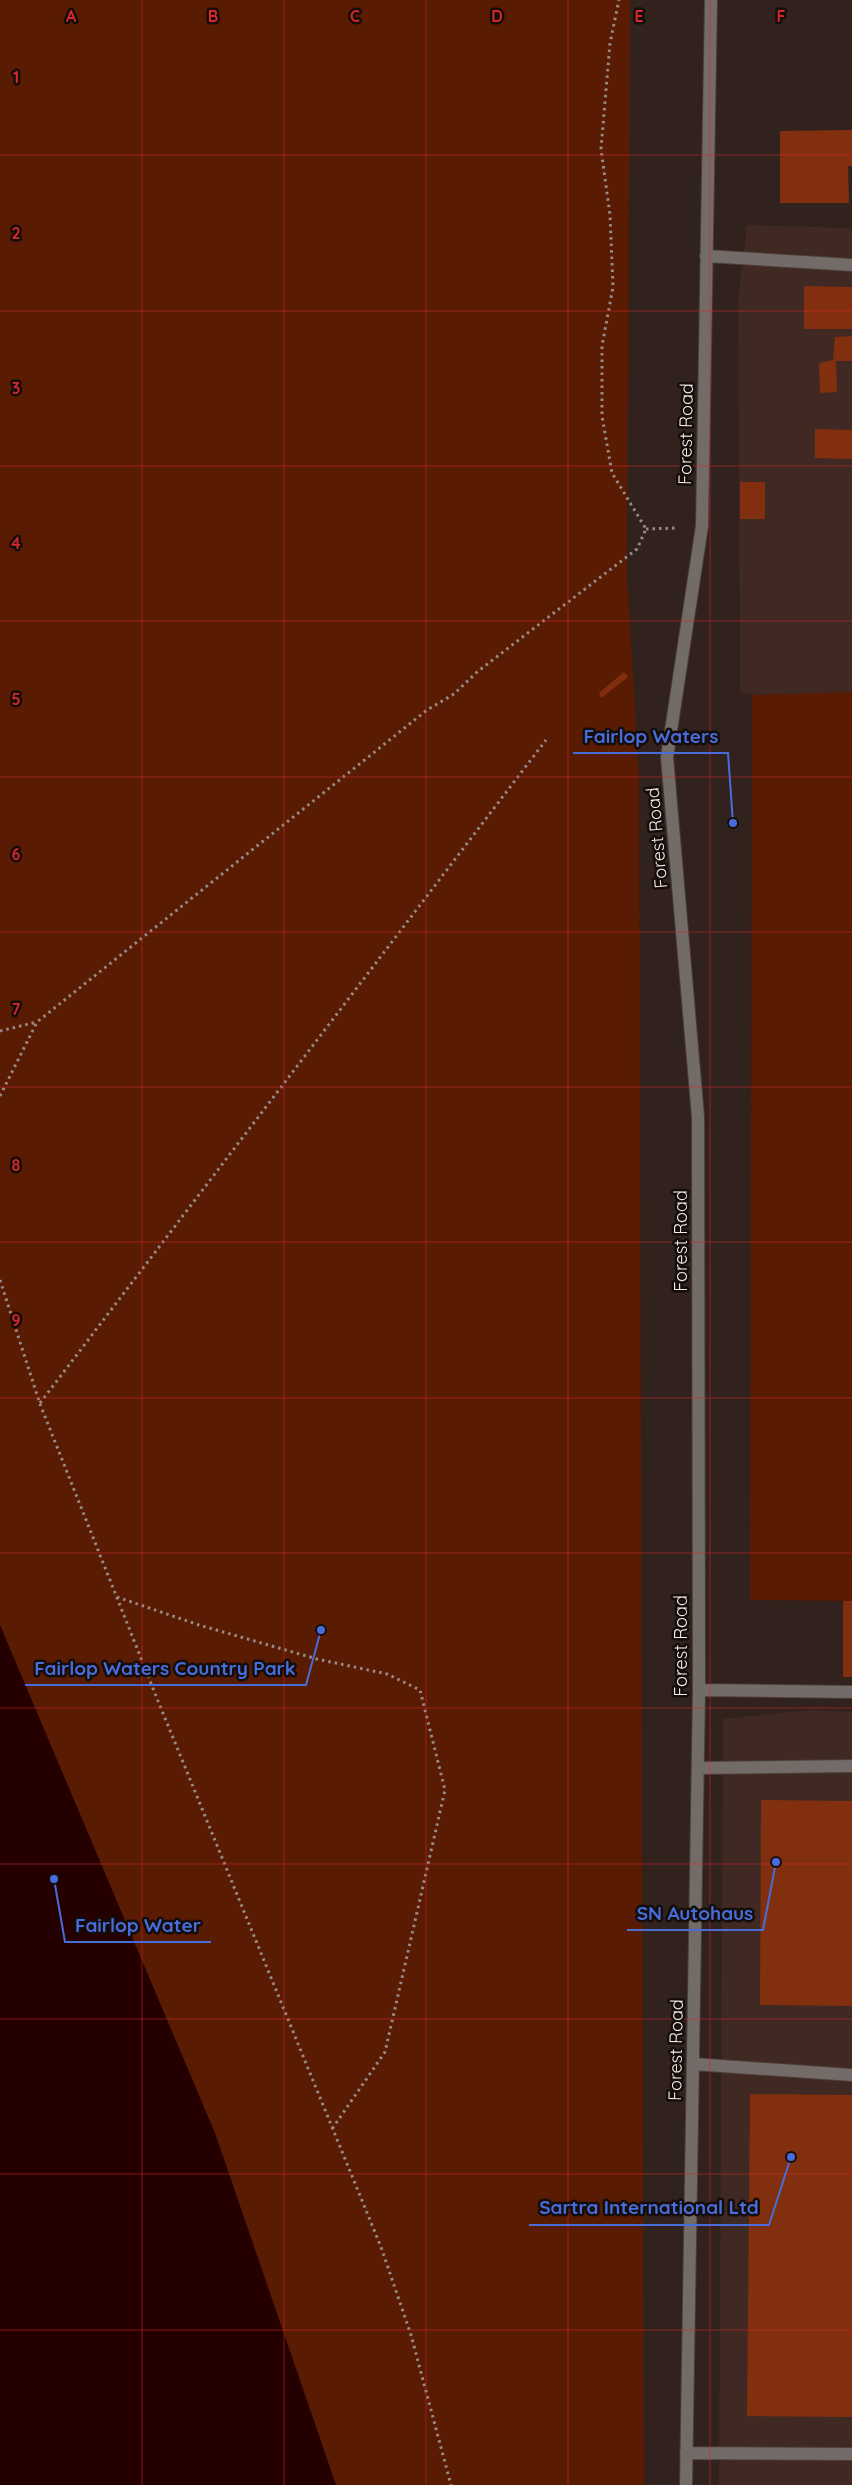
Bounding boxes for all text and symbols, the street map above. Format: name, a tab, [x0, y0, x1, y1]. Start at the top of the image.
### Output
text: A	[66, 6, 77, 26]
text: B	[208, 6, 218, 26]
text: C	[350, 6, 360, 26]
text: D	[491, 6, 503, 26]
text: E	[634, 6, 644, 26]
text: F	[777, 6, 786, 26]
text: 1	[13, 67, 19, 87]
text: 2	[11, 223, 21, 243]
text: 3	[12, 378, 20, 398]
street label: Forest Road	[673, 383, 698, 485]
text: 4	[11, 533, 21, 553]
text: 5	[11, 689, 21, 709]
callout: Fairlop Waters	[573, 719, 728, 753]
text: Fairlop Waters	[584, 724, 718, 748]
street label: Forest Road	[641, 786, 672, 890]
text: 6	[12, 844, 21, 864]
text: 7	[12, 999, 21, 1019]
text: 8	[12, 1155, 21, 1175]
street label: Forest Road	[669, 1190, 692, 1292]
text: 9	[11, 1310, 21, 1330]
street label: Forest Road	[669, 1595, 692, 1697]
callout: Fairlop Waters Country Park	[25, 1651, 306, 1685]
text: Fairlop Waters Country Park	[34, 1656, 296, 1680]
callout: SN Autohaus	[627, 1896, 763, 1930]
text: SN Autohaus	[637, 1901, 753, 1925]
callout: Fairlop Water	[65, 1908, 211, 1942]
text: Fairlop Water	[75, 1913, 201, 1937]
street label: Forest Road	[663, 1999, 688, 2101]
callout: Sartra International Ltd	[529, 2191, 769, 2225]
text: Sartra International Ltd	[539, 2195, 759, 2219]

